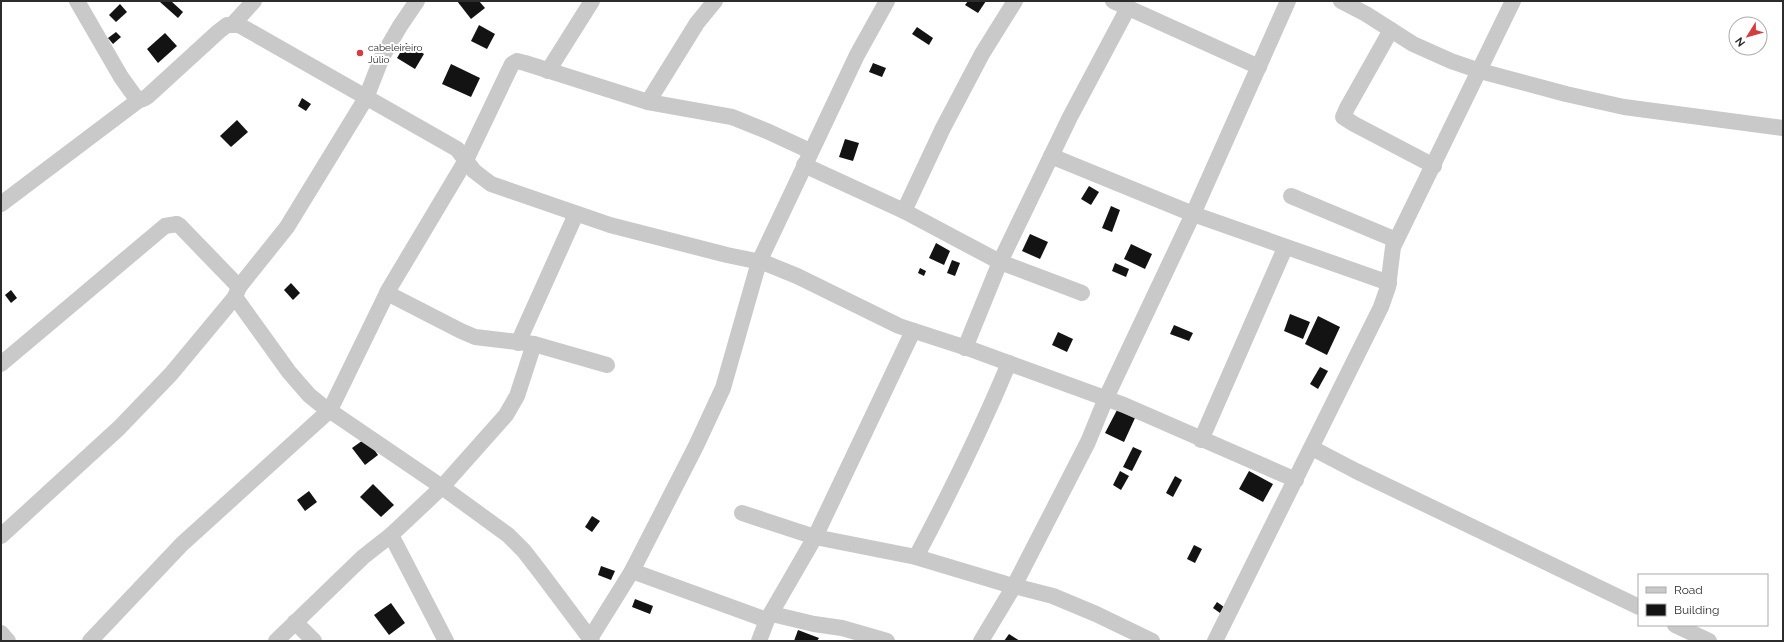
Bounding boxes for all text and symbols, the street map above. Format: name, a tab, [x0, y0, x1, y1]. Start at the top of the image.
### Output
north arrow	[1728, 16, 1768, 56]
text: N	[1733, 34, 1748, 49]
place label: cabeleireiro Júlio	[368, 42, 422, 65]
marker: cabeleireiro Júlio	[355, 48, 365, 58]
legend	[1638, 574, 1768, 626]
text: Road	[1674, 583, 1703, 597]
text: Building	[1674, 603, 1720, 617]

